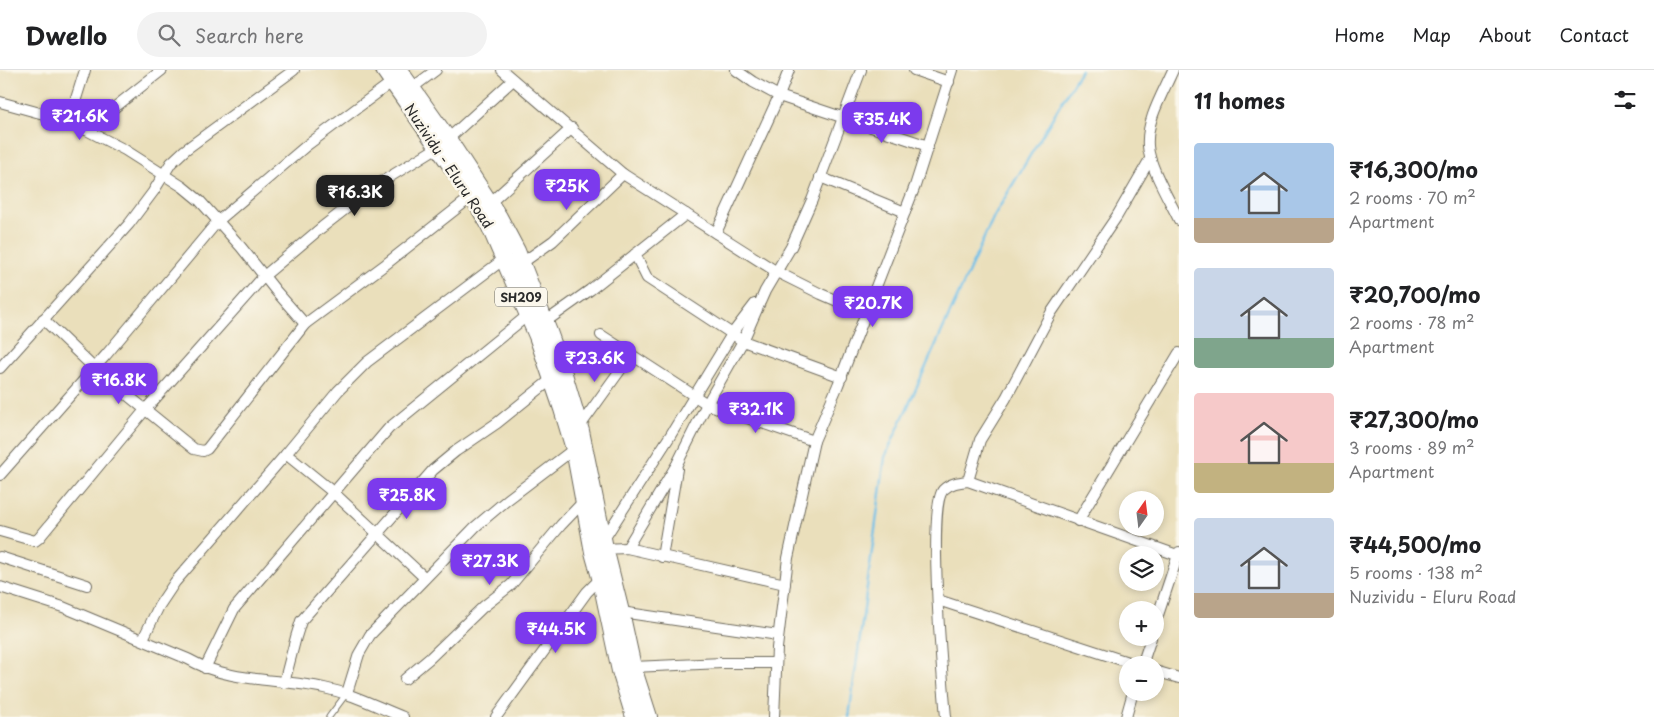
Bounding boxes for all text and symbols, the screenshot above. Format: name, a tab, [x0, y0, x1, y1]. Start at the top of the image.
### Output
search box	[137, 12, 487, 57]
text: Dwello	[25, 17, 107, 53]
icon: search	[155, 21, 183, 49]
text: Search here	[195, 21, 304, 49]
text: Home	[1334, 21, 1384, 48]
text: Map	[1412, 21, 1451, 48]
text: About	[1479, 21, 1531, 48]
text: Contact	[1559, 21, 1629, 48]
text: 11 homes	[1194, 84, 1285, 116]
icon: filters	[1611, 86, 1639, 114]
pin: ₹21.6K	[39, 98, 121, 141]
street label: Nuzividu - Eluru Road	[399, 99, 499, 233]
pin: ₹35.4K	[841, 102, 923, 144]
text: ₹21.6K	[51, 103, 109, 127]
text: ₹35.4K	[853, 106, 911, 130]
text: ₹16,300/mo	[1349, 153, 1478, 185]
icon: home	[1234, 163, 1294, 223]
pin: ₹25K	[537, 168, 597, 211]
text: ₹25K	[545, 173, 589, 197]
pin: ₹16.3K	[314, 174, 396, 217]
text: ₹16.3K	[327, 179, 383, 203]
text: 2 rooms · 70 m²	[1349, 185, 1476, 209]
text: Apartment	[1349, 209, 1434, 233]
text: ₹20,700/mo	[1349, 278, 1480, 310]
pin: ₹20.7K	[832, 286, 914, 328]
road number: SH209	[495, 288, 547, 306]
icon: home	[1234, 288, 1294, 348]
text: ₹20.7K	[844, 290, 902, 314]
text: 2 rooms · 78 m²	[1349, 310, 1475, 334]
text: Apartment	[1349, 334, 1434, 358]
pin: ₹23.6K	[554, 340, 636, 383]
text: ₹23.6K	[565, 345, 625, 369]
pin: ₹16.8K	[78, 362, 160, 405]
text: ₹16.8K	[91, 367, 147, 391]
pin: ₹32.1K	[715, 392, 797, 434]
text: ₹32.1K	[729, 396, 783, 420]
text: ₹27,300/mo	[1349, 403, 1479, 435]
icon: home	[1234, 413, 1294, 473]
text: 3 rooms · 89 m²	[1349, 435, 1474, 459]
text: Apartment	[1349, 459, 1434, 483]
pin: ₹25.8K	[366, 478, 448, 520]
text: ₹25.8K	[378, 482, 436, 506]
north arrow	[1119, 491, 1164, 536]
map controls	[1119, 491, 1164, 701]
text: ₹44,500/mo	[1349, 528, 1481, 560]
icon: home	[1234, 538, 1294, 598]
pin: ₹27.3K	[449, 544, 531, 586]
button: layers	[1119, 546, 1164, 591]
text: ₹27.3K	[462, 548, 518, 572]
text: 5 rooms · 138 m²	[1349, 560, 1483, 584]
text: Nuzividu - Eluru Road	[1349, 584, 1516, 608]
button: +	[1119, 601, 1164, 646]
pin: ₹44.5K	[515, 612, 597, 654]
text: ₹44.5K	[526, 616, 586, 640]
button: −	[1119, 656, 1164, 701]

